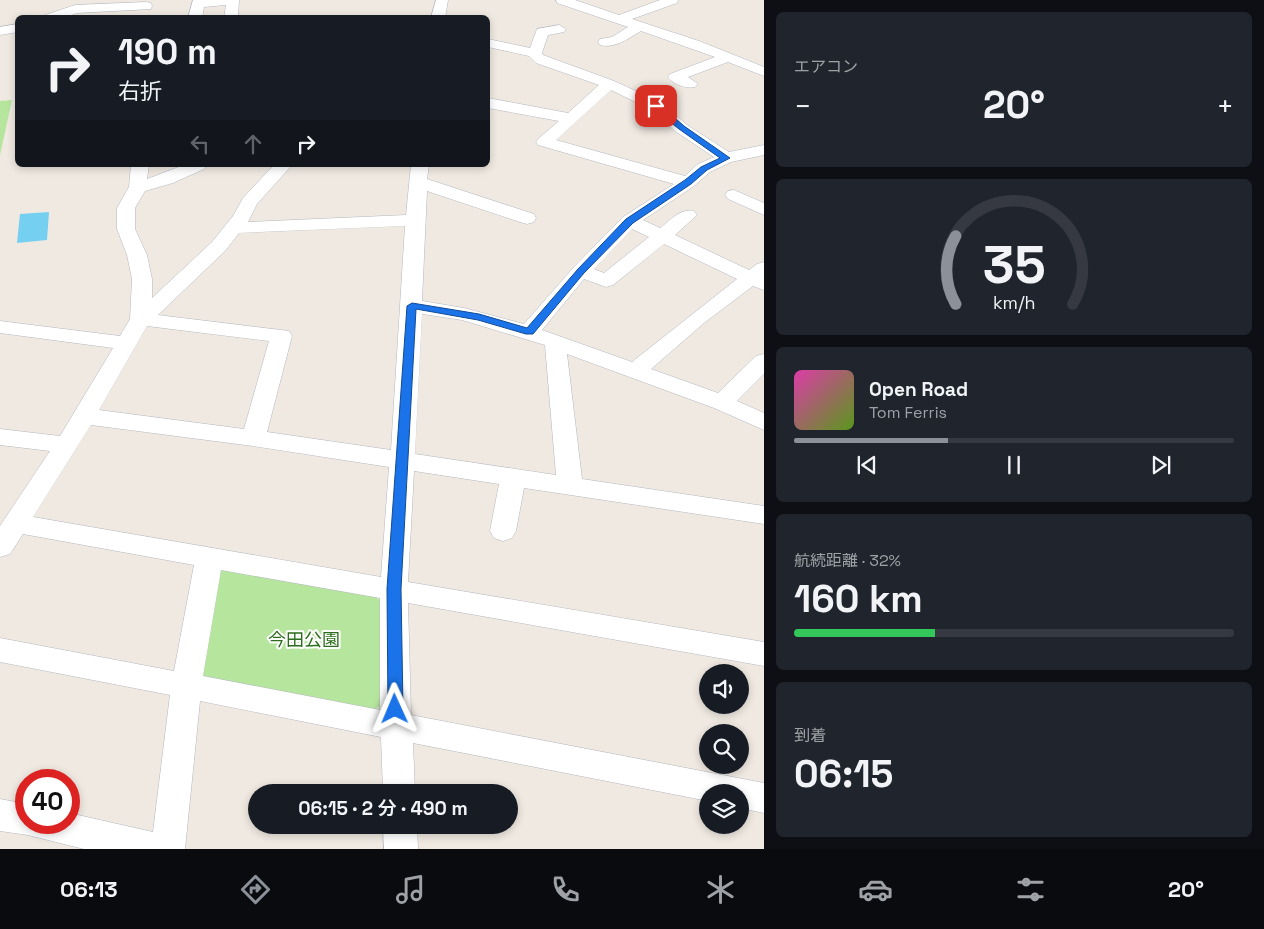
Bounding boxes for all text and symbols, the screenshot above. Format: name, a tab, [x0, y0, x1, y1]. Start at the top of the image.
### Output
text: 190 m	[118, 30, 217, 74]
icon: right	[35, 35, 100, 100]
text: エアコン	[794, 56, 858, 77]
text: 右折	[118, 77, 162, 105]
text: 20°	[983, 81, 1045, 129]
pin	[635, 85, 677, 127]
text: −	[794, 88, 811, 124]
text: +	[1217, 88, 1234, 124]
icon: arrive	[642, 92, 670, 120]
icon: left	[186, 130, 214, 158]
icon: ahead	[239, 130, 267, 158]
icon: right	[292, 130, 320, 158]
text: 35	[983, 232, 1045, 298]
text: km/h	[993, 291, 1035, 314]
text: Open Road	[869, 377, 968, 402]
text: Tom Ferris	[869, 402, 947, 423]
icon: previous	[853, 451, 881, 479]
icon: pause	[1000, 451, 1028, 479]
icon: next	[1147, 451, 1175, 479]
text: 航続距離 · 32%	[794, 550, 901, 571]
text: 160 km	[794, 575, 923, 623]
park label: 今田公園	[268, 628, 340, 651]
map controls	[699, 664, 749, 834]
button: sound	[699, 664, 749, 714]
position arrow	[368, 682, 420, 734]
button: search	[699, 724, 749, 774]
text: 到着	[794, 725, 826, 746]
text: 06:15	[794, 750, 893, 798]
speed limit sign: 40	[15, 769, 80, 834]
button: layers	[699, 784, 749, 834]
text: 06:15 · 2 分 · 490 m	[298, 796, 468, 821]
icon: directions	[238, 872, 273, 907]
icon: music	[393, 872, 428, 907]
icon: phone	[548, 872, 583, 907]
icon: climate	[703, 872, 738, 907]
icon: car	[858, 872, 893, 907]
icon: filters	[1013, 872, 1048, 907]
text: 06:13	[60, 875, 118, 903]
text: 20°	[1168, 875, 1204, 903]

